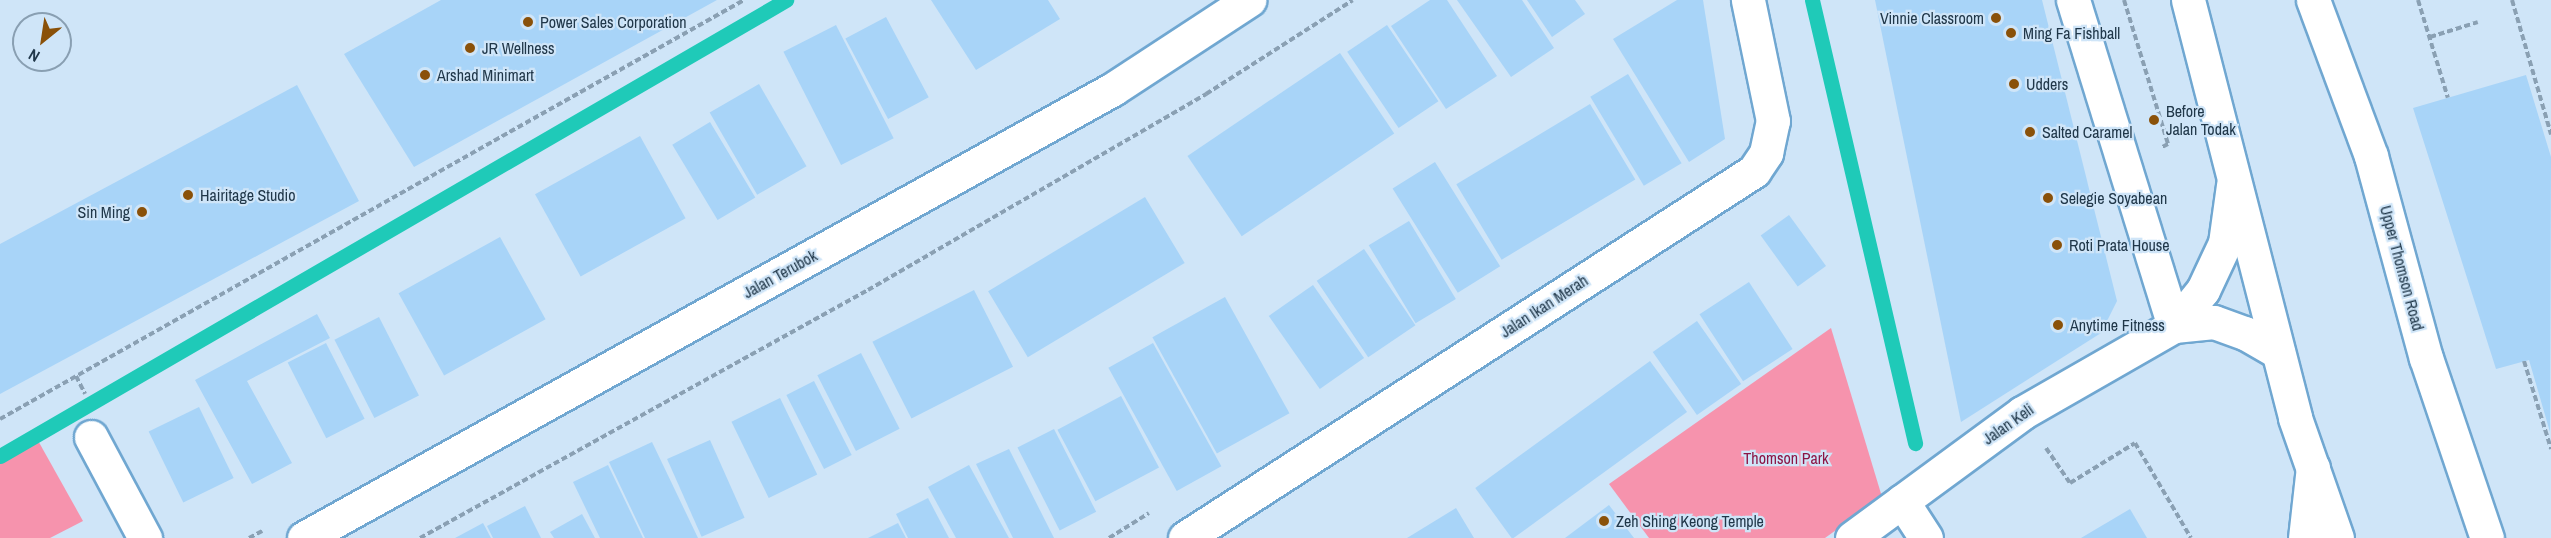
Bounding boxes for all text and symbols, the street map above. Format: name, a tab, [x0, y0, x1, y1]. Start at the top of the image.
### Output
place label: Vinnie Classroom	[1880, 8, 1984, 28]
marker: Vinnie Classroom	[1989, 11, 2003, 25]
north arrow	[12, 12, 72, 72]
place label: Power Sales Corporation	[540, 12, 687, 32]
marker: Power Sales Corporation	[521, 15, 535, 29]
place label: Ming Fa Fishball	[2023, 23, 2120, 43]
marker: Ming Fa Fishball	[2004, 26, 2018, 40]
place label: JR Wellness	[482, 38, 555, 58]
marker: JR Wellness	[463, 41, 477, 55]
text: N	[24, 44, 44, 68]
place label: Arshad Minimart	[437, 65, 534, 85]
marker: Arshad Minimart	[418, 68, 432, 82]
place label: Udders	[2026, 74, 2068, 94]
marker: Udders	[2007, 77, 2021, 91]
place label: Before Jalan Todak	[2166, 101, 2236, 139]
marker: Before Jalan Todak	[2147, 113, 2161, 127]
place label: Salted Caramel	[2042, 122, 2132, 142]
marker: Salted Caramel	[2023, 125, 2037, 139]
place label: Hairitage Studio	[200, 185, 296, 205]
marker: Hairitage Studio	[181, 188, 195, 202]
place label: Selegie Soyabean	[2060, 188, 2167, 208]
marker: Selegie Soyabean	[2041, 191, 2055, 205]
place label: Sin Ming	[77, 202, 130, 222]
street label: Upper Thomson Road	[2376, 203, 2428, 333]
marker: Sin Ming	[135, 205, 149, 219]
place label: Roti Prata House	[2069, 235, 2170, 255]
marker: Roti Prata House	[2050, 238, 2064, 252]
street label: Jalan Terubok	[740, 246, 820, 302]
street label: Jalan Ikan Merah	[1497, 271, 1591, 341]
place label: Anytime Fitness	[2070, 315, 2165, 335]
marker: Anytime Fitness	[2051, 318, 2065, 332]
street label: Jalan Keli	[1979, 400, 2037, 448]
park label: Thomson Park	[1743, 448, 1829, 468]
place label: Zeh Shing Keong Temple	[1616, 511, 1764, 531]
marker: Zeh Shing Keong Temple	[1597, 514, 1611, 528]

